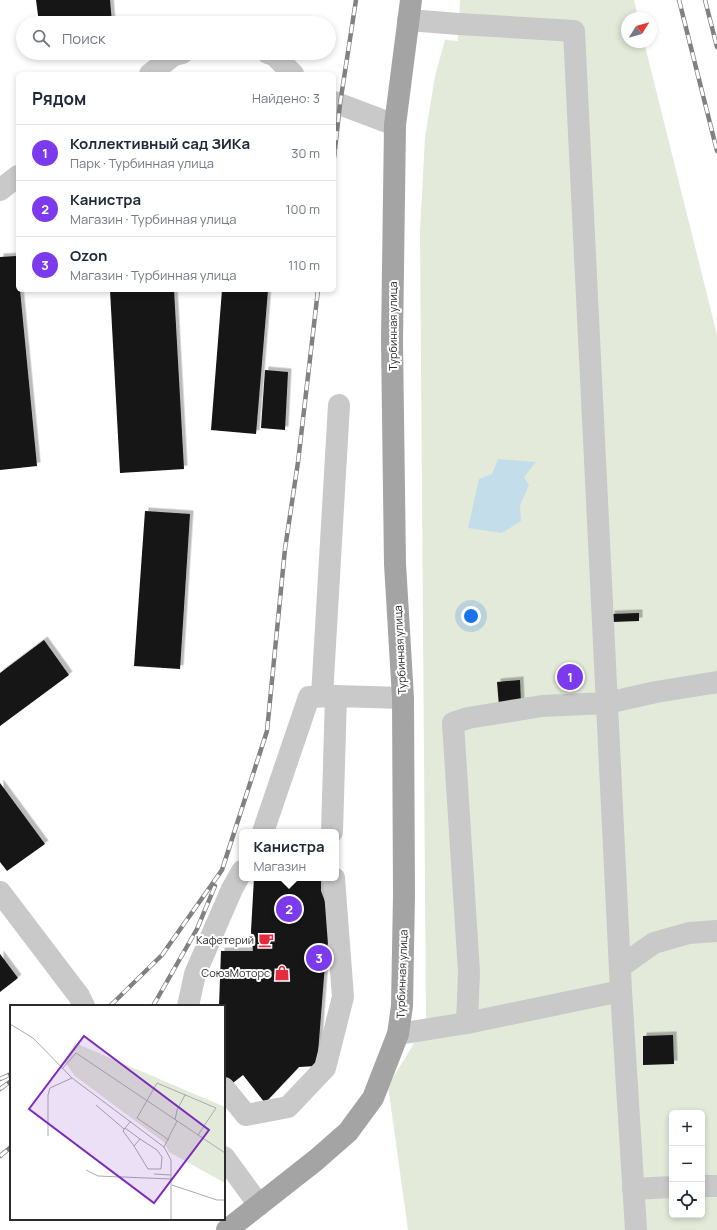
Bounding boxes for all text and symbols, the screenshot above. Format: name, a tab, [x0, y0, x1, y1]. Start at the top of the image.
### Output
north arrow	[621, 12, 657, 48]
search box	[16, 16, 336, 60]
icon: search	[30, 27, 52, 49]
text: Поиск	[62, 28, 106, 49]
text: Рядом	[32, 87, 86, 110]
text: Найдено: 3	[252, 89, 320, 107]
text: Коллективный сад ЗИКа	[70, 133, 250, 154]
text: 1	[42, 144, 48, 162]
text: 30 m	[291, 144, 320, 162]
text: Парк · Турбинная улица	[70, 154, 214, 172]
text: Канистра	[70, 189, 141, 210]
text: 2	[41, 200, 49, 218]
text: 100 m	[285, 200, 320, 218]
text: Магазин · Турбинная улица	[70, 210, 236, 228]
text: Ozon	[70, 245, 107, 266]
text: 3	[41, 256, 49, 274]
text: 110 m	[288, 256, 320, 274]
text: Магазин · Турбинная улица	[70, 266, 236, 284]
street label: Турбинная улица	[385, 281, 400, 371]
street label: Турбинная улица	[390, 605, 409, 695]
your location	[461, 606, 481, 626]
pin: 1	[557, 662, 583, 692]
popup	[239, 829, 339, 881]
text: Канистра	[253, 836, 325, 857]
text: Магазин	[253, 857, 306, 875]
pin: 2	[276, 894, 302, 924]
street label: Турбинная улица	[392, 929, 411, 1019]
cafe icon: Кафетерий	[257, 931, 275, 949]
place label: Кафетерий	[196, 932, 254, 947]
pin: 3	[306, 943, 332, 973]
shop icon: СоюзМоторс	[273, 964, 291, 982]
place label: СоюзМоторс	[201, 965, 270, 980]
inset map	[10, 1005, 225, 1220]
map controls	[669, 1110, 705, 1218]
button: +	[669, 1110, 705, 1146]
button: −	[669, 1146, 705, 1182]
button: locate	[669, 1182, 705, 1218]

